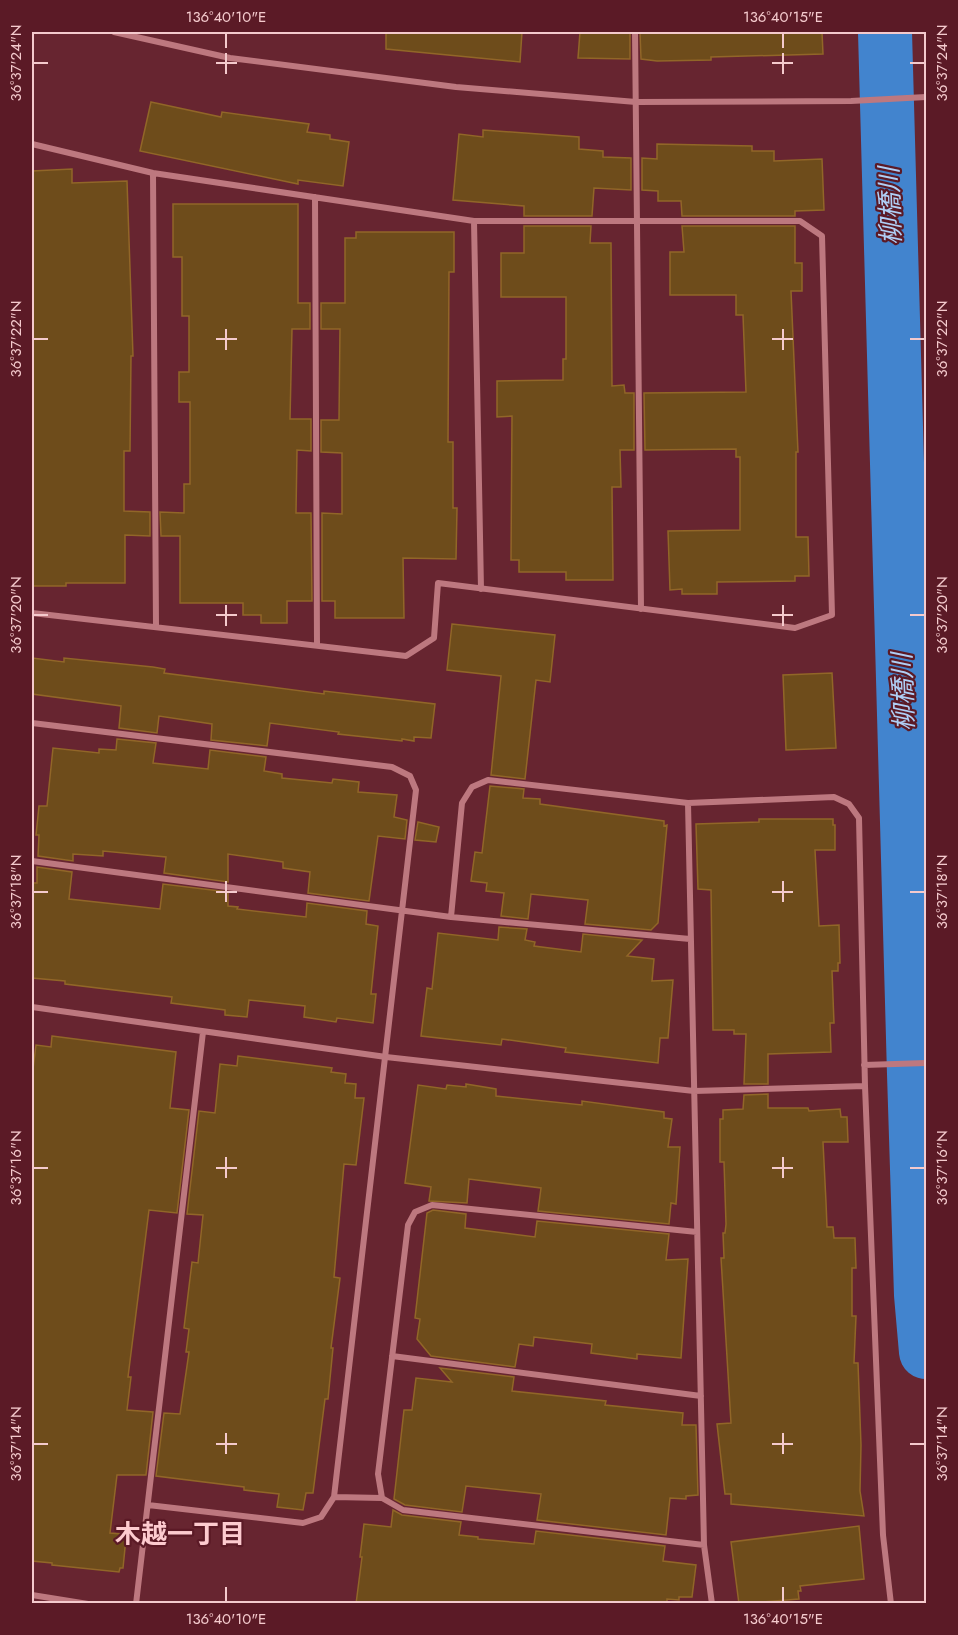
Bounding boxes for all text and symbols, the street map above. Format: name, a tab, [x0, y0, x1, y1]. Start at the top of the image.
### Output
text: 136°40'10"E	[186, 6, 266, 28]
text: 136°40'15"E	[743, 6, 823, 28]
text: 36°37'24"N	[5, 25, 27, 102]
text: 36°37'24"N	[931, 25, 953, 102]
water label: 柳橋川	[870, 163, 910, 246]
text: 36°37'22"N	[5, 301, 27, 377]
text: 36°37'22"N	[931, 301, 953, 377]
text: 36°37'20"N	[5, 576, 27, 654]
text: 36°37'20"N	[931, 576, 953, 654]
water label: 柳橋川	[883, 649, 923, 732]
text: 36°37'18"N	[5, 855, 27, 929]
text: 36°37'18"N	[931, 855, 953, 929]
text: 36°37'16"N	[5, 1130, 27, 1206]
text: 36°37'16"N	[931, 1130, 953, 1206]
text: 36°37'14"N	[5, 1406, 27, 1482]
text: 36°37'14"N	[931, 1406, 953, 1482]
district label: 木越一丁目	[115, 1515, 245, 1553]
text: 136°40'10"E	[186, 1608, 266, 1630]
text: 136°40'15"E	[743, 1608, 823, 1630]

